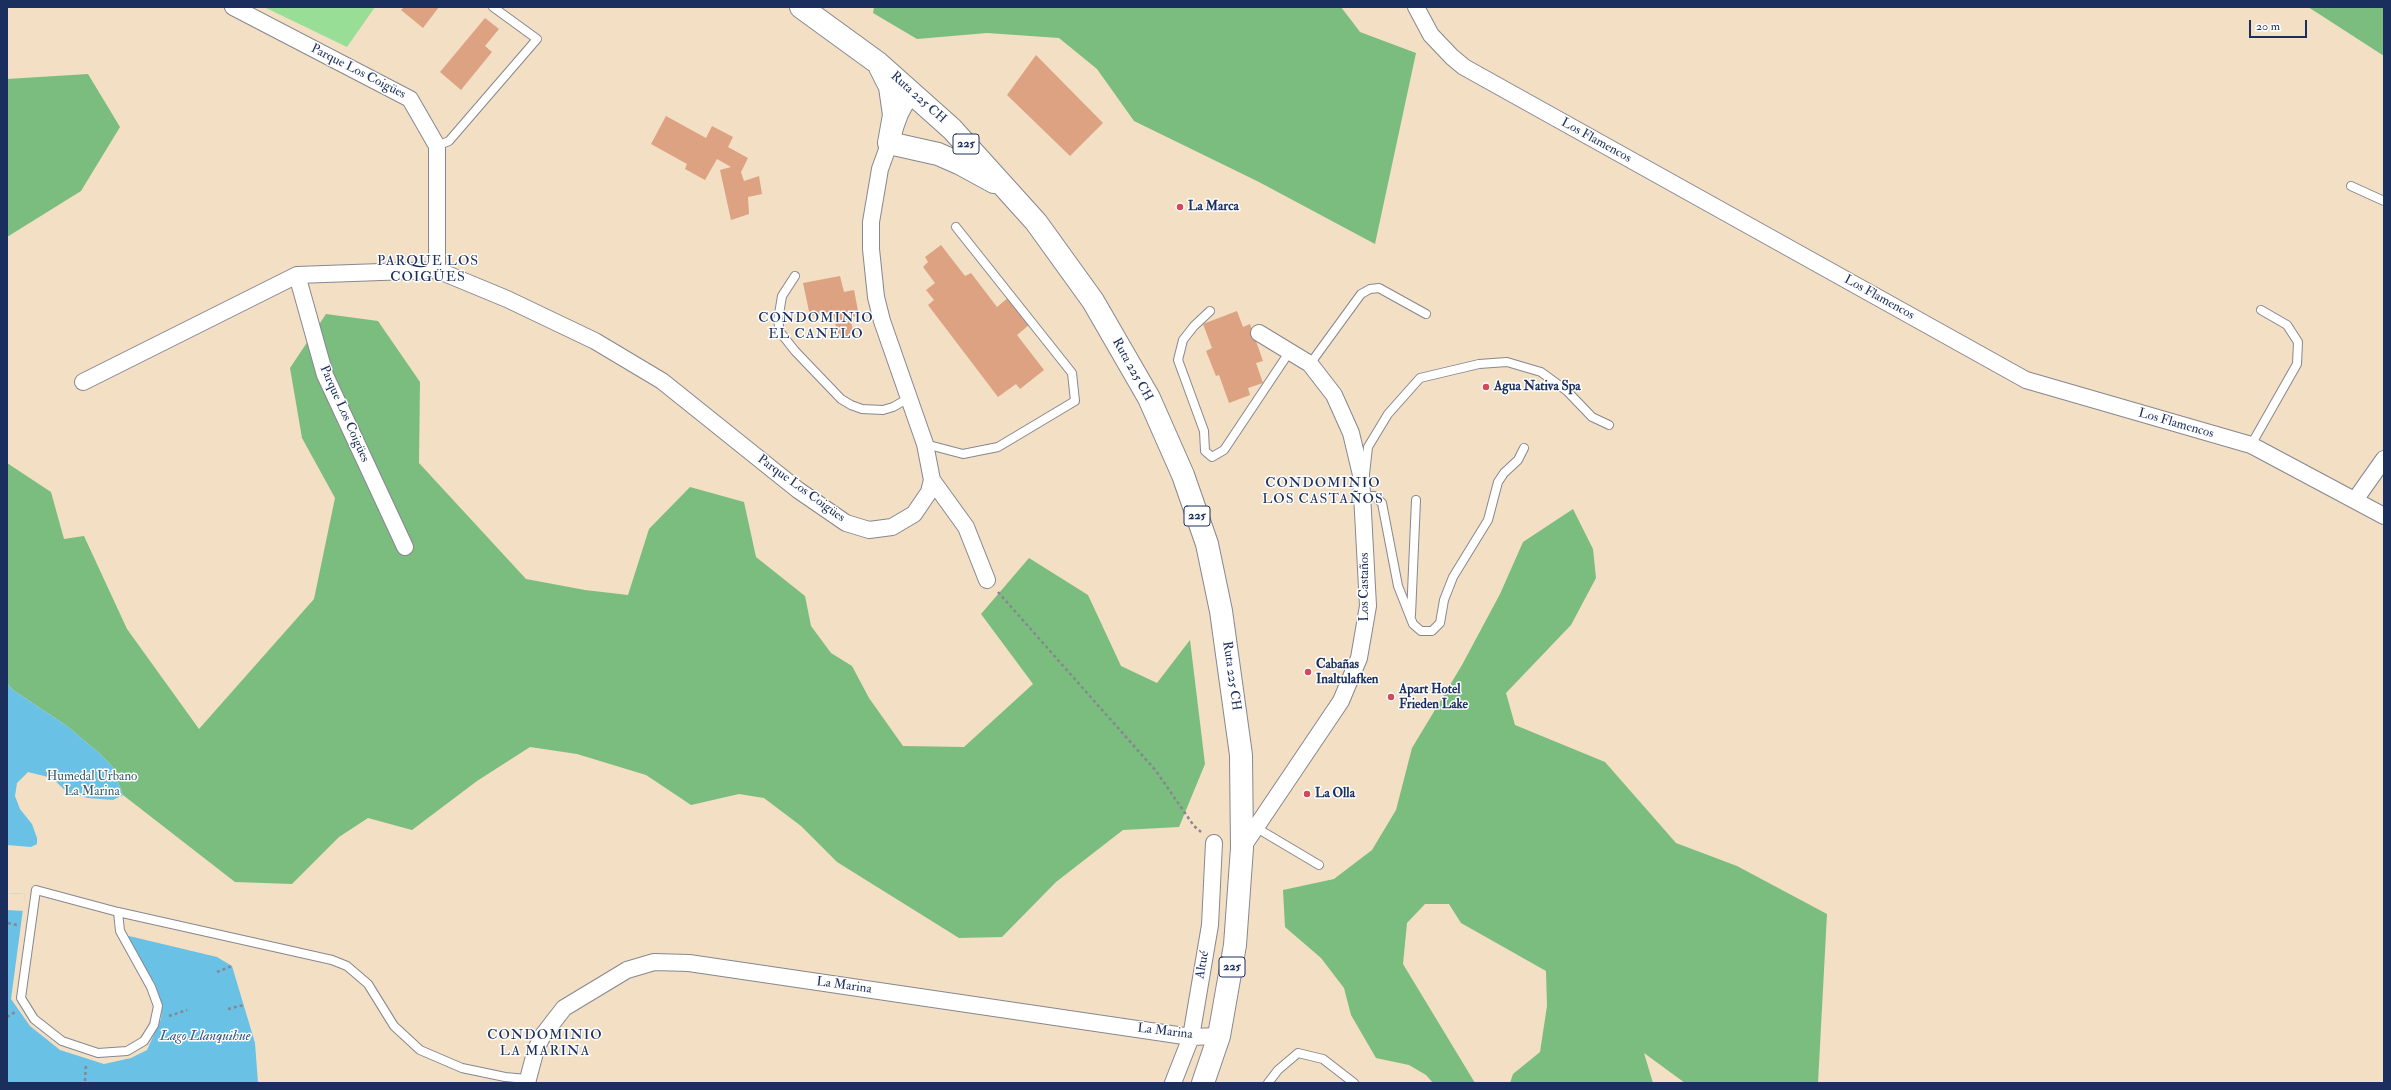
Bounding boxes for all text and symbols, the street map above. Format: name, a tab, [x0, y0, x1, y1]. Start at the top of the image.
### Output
scale bar	[2251, 12, 2309, 38]
text: 20 m	[2256, 19, 2280, 34]
street label: Parque Los Coigües	[308, 41, 408, 103]
street label: Ruta 225 CH	[887, 69, 949, 127]
street label: Los Flamencos	[1558, 115, 1634, 167]
road number: 225	[953, 134, 979, 154]
place label: La Marca	[1188, 199, 1239, 215]
marker: La Marca	[1175, 202, 1185, 212]
district label: PARQUE LOS COIGÜES	[377, 254, 479, 286]
street label: Los Flamencos	[1841, 272, 1917, 324]
district label: CONDOMINIO EL CANELO	[758, 311, 874, 344]
street label: Ruta 225 CH	[1108, 336, 1156, 404]
street label: Parque Los Coigües	[316, 363, 372, 465]
place label: Agua Nativa Spa	[1494, 379, 1581, 395]
marker: Agua Nativa Spa	[1481, 382, 1491, 392]
street label: Los Flamencos	[2136, 406, 2216, 442]
street label: Parque Los Coigües	[754, 452, 848, 526]
district label: CONDOMINIO LOS CASTAÑOS	[1262, 476, 1384, 508]
road number: 225	[1184, 506, 1210, 526]
street label: Los Castaños	[1357, 552, 1373, 622]
street label: Ruta 225 CH	[1218, 640, 1244, 712]
place label: Cabañas Inaltulafken	[1316, 657, 1379, 688]
marker: Cabañas Inaltulafken	[1303, 667, 1313, 677]
place label: Apart Hotel Frieden Lake	[1399, 682, 1468, 713]
marker: Apart Hotel Frieden Lake	[1386, 692, 1396, 702]
park label: Humedal Urbano La Marina	[47, 769, 137, 800]
place label: La Olla	[1315, 786, 1355, 802]
marker: La Olla	[1302, 789, 1312, 799]
street label: Altué	[1193, 950, 1213, 980]
road number: 225	[1219, 957, 1245, 977]
street label: La Marina	[815, 974, 873, 998]
street label: La Marina	[1136, 1021, 1194, 1043]
district label: CONDOMINIO LA MARINA	[487, 1028, 603, 1060]
water label: Lago Llanquihue	[160, 1029, 250, 1045]

